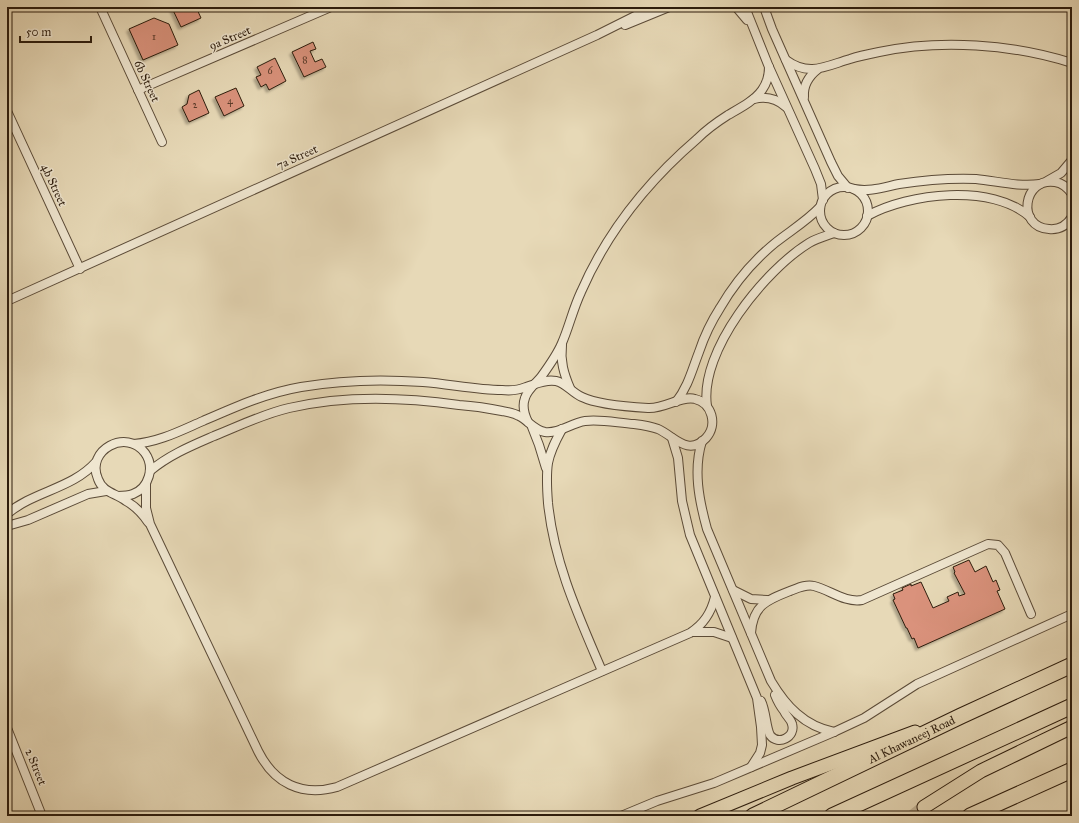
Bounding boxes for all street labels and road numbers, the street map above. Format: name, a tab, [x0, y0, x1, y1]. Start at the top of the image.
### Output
street label: 9a Street	[207, 23, 254, 53]
street label: 6b Street	[131, 58, 163, 105]
street label: 7a Street	[274, 141, 321, 172]
street label: 4b Street	[38, 162, 70, 209]
street label: Al Khawaneej Road	[865, 713, 957, 767]
street label: 2 Street	[22, 747, 50, 788]

